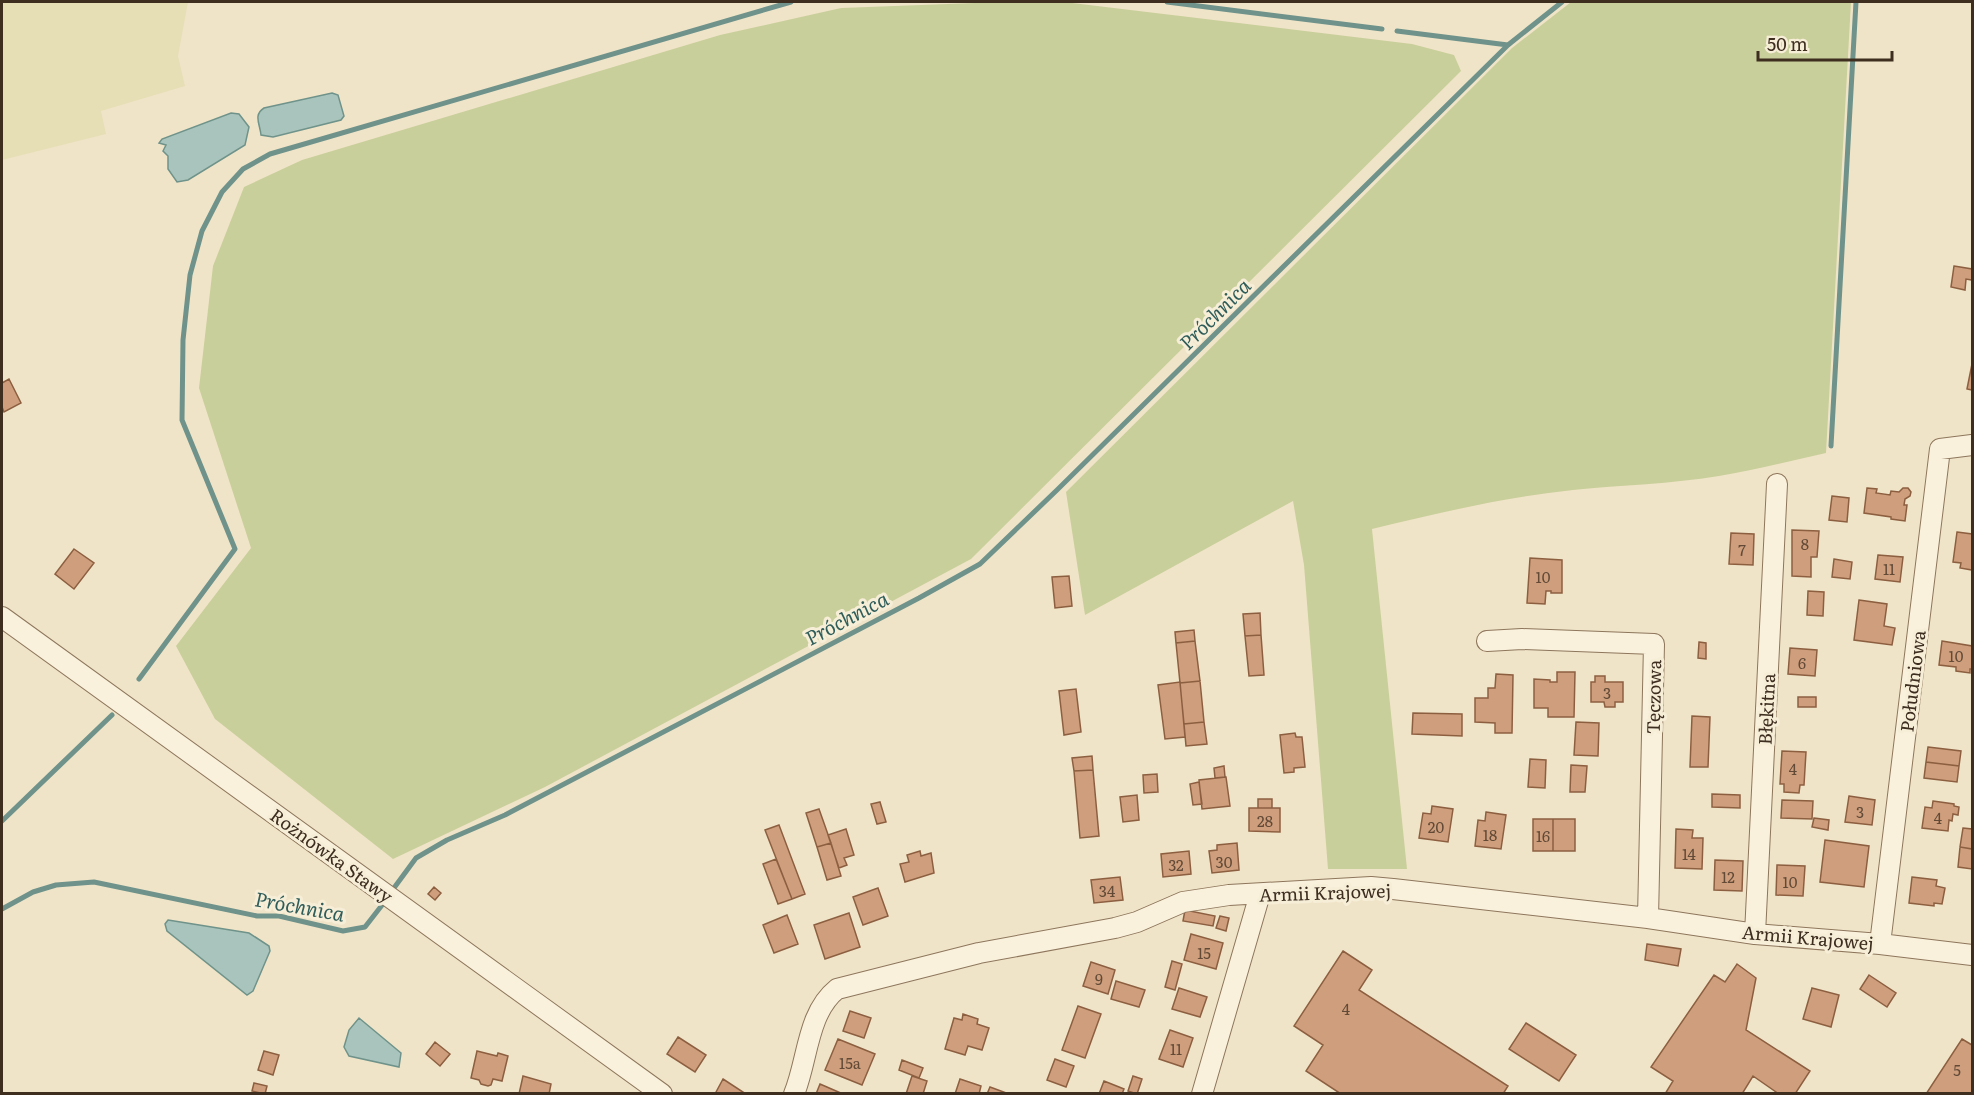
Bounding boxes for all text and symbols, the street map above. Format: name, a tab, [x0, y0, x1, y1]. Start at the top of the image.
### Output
scale bar	[1758, 24, 1892, 62]
text: 50 m	[1767, 30, 1808, 57]
water label: Próchnica	[1171, 270, 1257, 356]
house number: 8	[1801, 532, 1809, 555]
house number: 7	[1738, 538, 1746, 561]
house number: 11	[1883, 557, 1895, 580]
house number: 10	[1536, 565, 1551, 588]
water label: Próchnica	[799, 582, 894, 652]
street label: Południowa	[1892, 628, 1932, 734]
house number: 10	[1949, 644, 1964, 667]
house number: 6	[1798, 651, 1806, 674]
street label: Tęczowa	[1639, 659, 1667, 734]
street label: Błękitna	[1751, 672, 1781, 746]
house number: 3	[1603, 681, 1611, 704]
house number: 4	[1789, 757, 1797, 780]
house number: 3	[1856, 800, 1864, 823]
street label: Rożnówka Stawy	[265, 801, 399, 909]
house number: 4	[1934, 806, 1942, 829]
house number: 28	[1257, 809, 1273, 832]
house number: 20	[1428, 815, 1444, 838]
house number: 18	[1483, 823, 1497, 846]
house number: 16	[1536, 824, 1550, 847]
house number: 14	[1682, 842, 1696, 865]
house number: 30	[1216, 850, 1233, 873]
house number: 32	[1168, 853, 1184, 876]
house number: 12	[1721, 865, 1735, 888]
house number: 10	[1783, 870, 1798, 893]
street label: Armii Krajowej	[1259, 876, 1391, 908]
house number: 34	[1099, 879, 1115, 902]
water label: Próchnica	[253, 882, 348, 928]
street label: Armii Krajowej	[1741, 918, 1875, 956]
house number: 15	[1197, 941, 1211, 964]
house number: 9	[1095, 967, 1103, 990]
house number: 4	[1342, 997, 1350, 1020]
house number: 11	[1170, 1037, 1182, 1060]
house number: 15a	[839, 1051, 862, 1074]
house number: 5	[1953, 1058, 1961, 1081]

